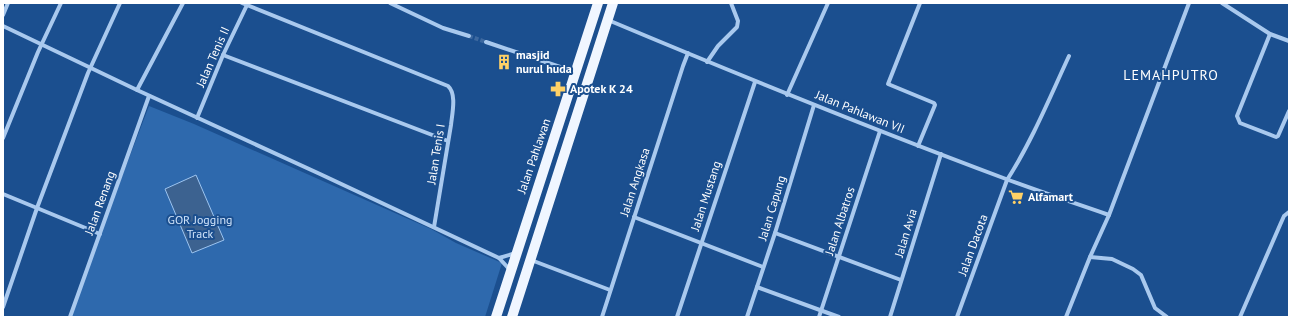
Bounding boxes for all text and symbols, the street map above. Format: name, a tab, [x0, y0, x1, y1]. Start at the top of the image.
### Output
street label: Jalan Tenis II	[192, 24, 233, 90]
place label: masjid nurul huda	[516, 47, 572, 76]
building icon: masjid nurul huda	[495, 53, 513, 71]
district label: LEMAHPUTRO	[1123, 66, 1219, 84]
pharmacy icon: Apotek K 24	[549, 80, 567, 98]
place label: Apotek K 24	[570, 81, 633, 96]
street label: Jalan Pahlawan VII	[812, 86, 907, 136]
street label: Jalan Pahlawan	[513, 116, 553, 196]
street label: Jalan Tenis I	[423, 123, 448, 186]
street label: Jalan Angkasa	[616, 146, 653, 219]
street label: Jalan Mustang	[687, 159, 724, 234]
street label: Jalan Renang	[81, 169, 118, 238]
street label: Jalan Capung	[754, 174, 789, 243]
street label: Jalan Albatros	[821, 185, 858, 258]
supermarket icon: Alfamart	[1007, 188, 1025, 206]
place label: Alfamart	[1028, 189, 1074, 204]
street label: Jalan Avia	[891, 207, 920, 260]
park label: GOR Jogging Track	[168, 212, 232, 241]
street label: Jalan Dacota	[954, 212, 991, 278]

